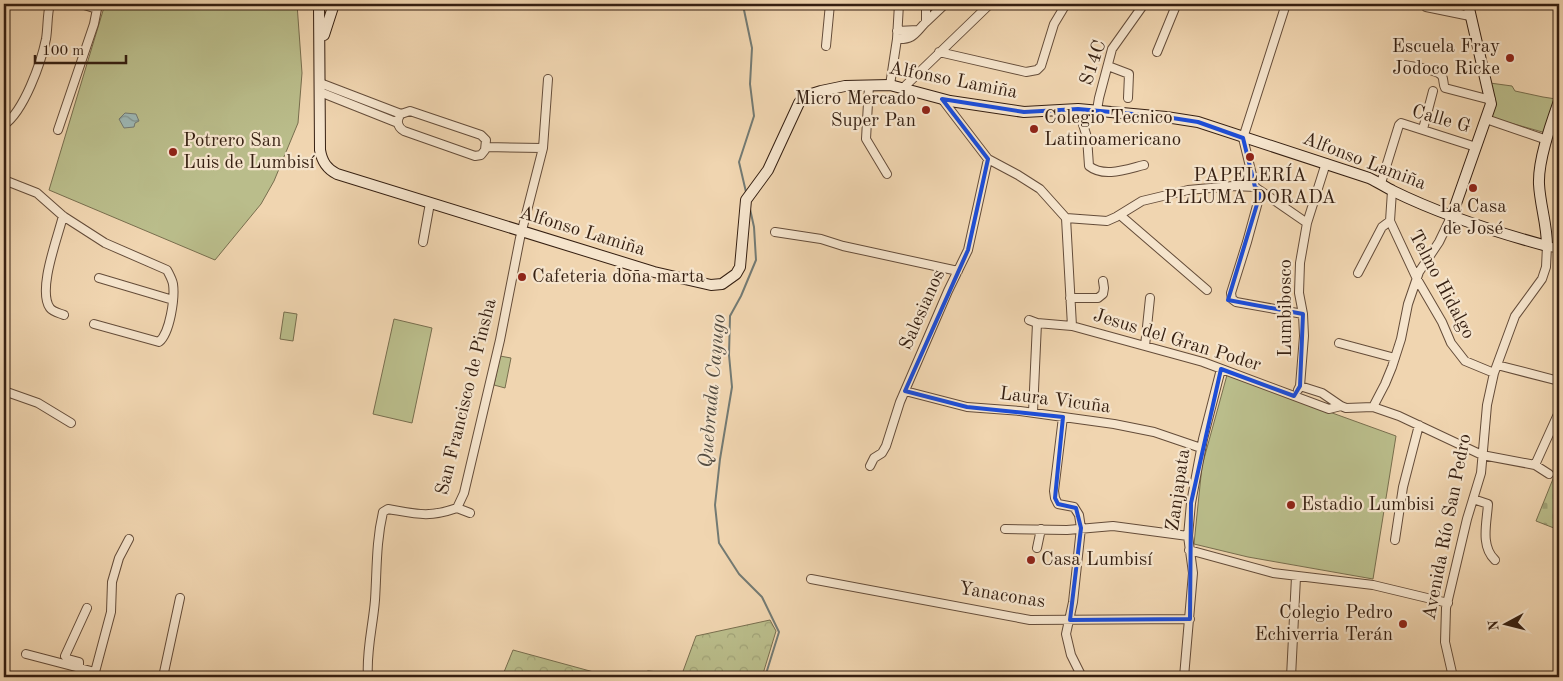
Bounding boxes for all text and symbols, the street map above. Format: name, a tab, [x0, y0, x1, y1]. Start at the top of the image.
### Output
scale bar	[35, 32, 126, 64]
street label: S14C	[1077, 38, 1111, 88]
place label: Escuela Fray Jodoco Ricke	[1392, 38, 1500, 79]
text: 100 m	[42, 44, 84, 59]
marker: Escuela Fray Jodoco Ricke	[1504, 52, 1516, 64]
street label: Alfonso Lamiña	[887, 59, 1019, 103]
place label: Micro Mercado Super Pan	[795, 90, 916, 131]
street label: Calle G	[1409, 103, 1473, 138]
marker: Micro Mercado Super Pan	[920, 104, 932, 116]
place label: Colegio Tecnico Latinoamericano	[1044, 109, 1181, 150]
marker: Colegio Tecnico Latinoamericano	[1028, 123, 1040, 135]
street label: Alfonso Lamiña	[1300, 130, 1429, 194]
place label: Potrero San Luis de Lumbisí	[183, 132, 316, 173]
marker: Potrero San Luis de Lumbisí	[167, 146, 179, 158]
marker: PAPELERÍA PLLUMA DORADA	[1244, 151, 1256, 163]
place label: PAPELERÍA PLLUMA DORADA	[1164, 163, 1337, 208]
marker: La Casa de José	[1467, 182, 1479, 194]
place label: La Casa de José	[1439, 198, 1507, 239]
street label: Alfonso Lamiña	[517, 204, 648, 260]
street label: Telmo Hidalgo	[1404, 227, 1478, 343]
street label: Lumbibosco	[1277, 259, 1296, 357]
street label: Salesianos	[897, 267, 949, 353]
place label: Cafeteria doña marta	[532, 268, 705, 287]
marker: Cafeteria doña marta	[516, 271, 528, 283]
street label: San Francisco de Pinsha	[433, 296, 501, 497]
street label: Jesus del Gran Poder	[1091, 306, 1263, 376]
water label: Quebrada Cayugo	[696, 313, 730, 469]
street label: Laura Vicuña	[998, 385, 1112, 417]
street label: Avenida Río San Pedro	[1421, 432, 1475, 622]
street label: Zanjapata	[1164, 447, 1194, 532]
place label: Estadio Lumbisi	[1301, 496, 1434, 515]
marker: Estadio Lumbisi	[1285, 499, 1297, 511]
place label: Casa Lumbisí	[1041, 551, 1153, 570]
marker: Casa Lumbisí	[1025, 554, 1037, 566]
street label: Yanaconas	[957, 580, 1047, 612]
north arrow	[1480, 598, 1530, 648]
place label: Colegio Pedro Echiverria Terán	[1254, 604, 1393, 645]
marker: Colegio Pedro Echiverria Terán	[1397, 618, 1409, 630]
text: N	[1486, 619, 1502, 632]

